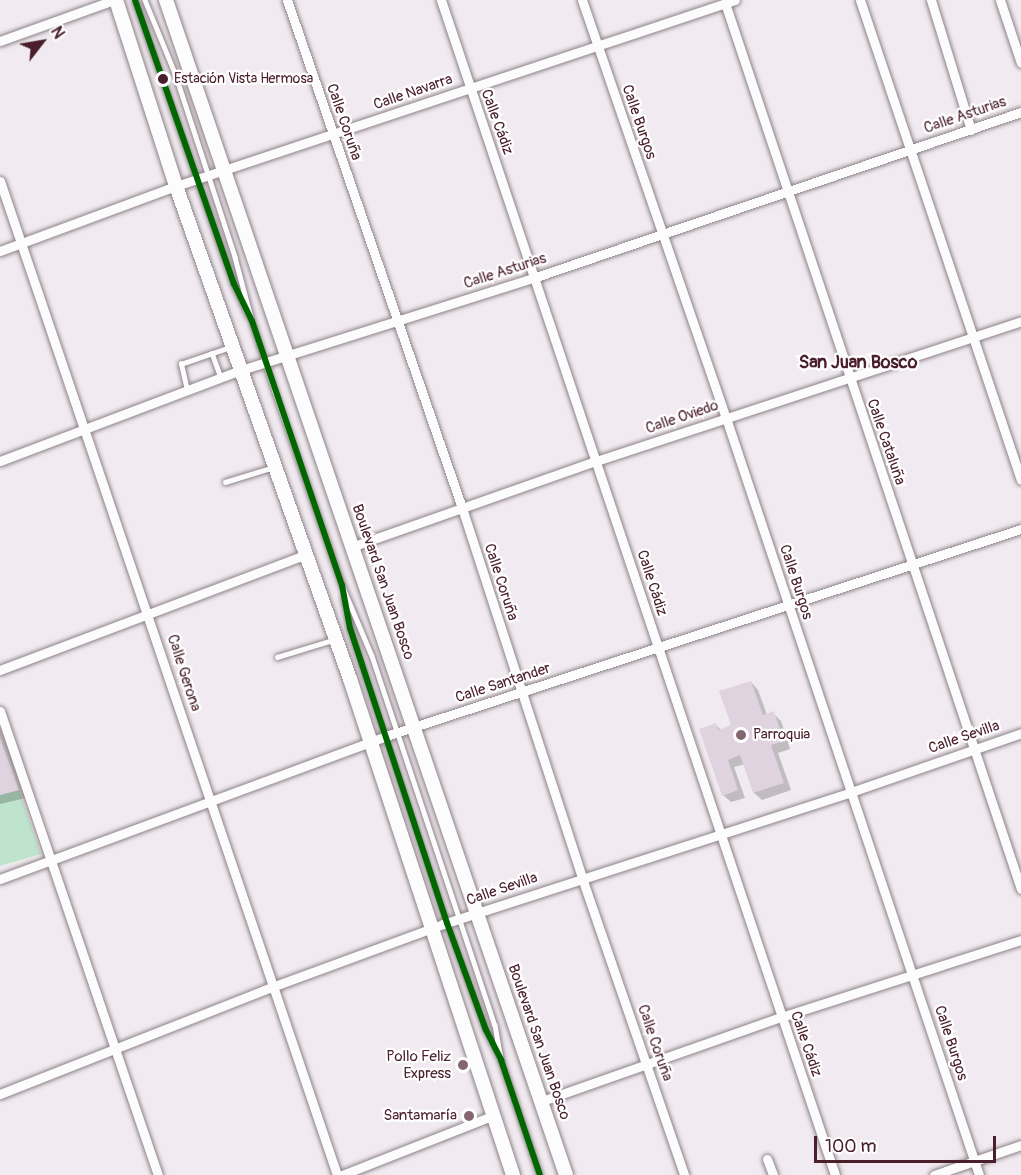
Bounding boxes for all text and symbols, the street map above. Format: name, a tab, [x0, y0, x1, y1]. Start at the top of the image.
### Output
north arrow	[12, 12, 72, 72]
text: N	[46, 23, 69, 43]
street label: Calle Navarra	[371, 70, 455, 114]
place label: Estación Vista Hermosa	[174, 71, 313, 87]
marker: Estación Vista Hermosa	[157, 73, 169, 85]
street label: Calle Coruña	[322, 81, 366, 163]
street label: Calle Burgos	[618, 82, 660, 162]
street label: Calle Cádiz	[477, 87, 517, 157]
street label: Calle Asturias	[922, 93, 1008, 137]
street label: Calle Asturias	[461, 249, 549, 293]
district label: San Juan Bosco	[799, 352, 917, 374]
street label: Calle Oviedo	[643, 396, 721, 438]
street label: Calle Cataluña	[863, 397, 909, 487]
street label: Boulevard San Juan Bosco	[348, 502, 418, 662]
street label: Calle Coruña	[480, 541, 522, 623]
street label: Calle Burgos	[775, 542, 817, 622]
street label: Calle Cádiz	[633, 548, 671, 618]
street label: Calle Gerona	[163, 632, 205, 714]
street label: Calle Santander	[453, 659, 553, 707]
street label: Calle Sevilla	[926, 716, 1002, 758]
place label: Parroquia	[753, 726, 810, 744]
marker: Parroquia	[734, 728, 748, 742]
street label: Calle Sevilla	[464, 868, 540, 910]
street label: Boulevard San Juan Bosco	[504, 962, 574, 1122]
street label: Calle Coruña	[633, 1002, 677, 1084]
street label: Calle Burgos	[930, 1003, 972, 1083]
street label: Calle Cádiz	[786, 1009, 826, 1079]
place label: Pollo Feliz Express	[386, 1047, 451, 1082]
marker: Pollo Feliz Express	[456, 1058, 470, 1072]
place label: Santamaría	[384, 1107, 457, 1125]
marker: Santamaría	[462, 1109, 476, 1123]
scale bar	[817, 1124, 998, 1162]
text: 100 m	[825, 1135, 877, 1158]

